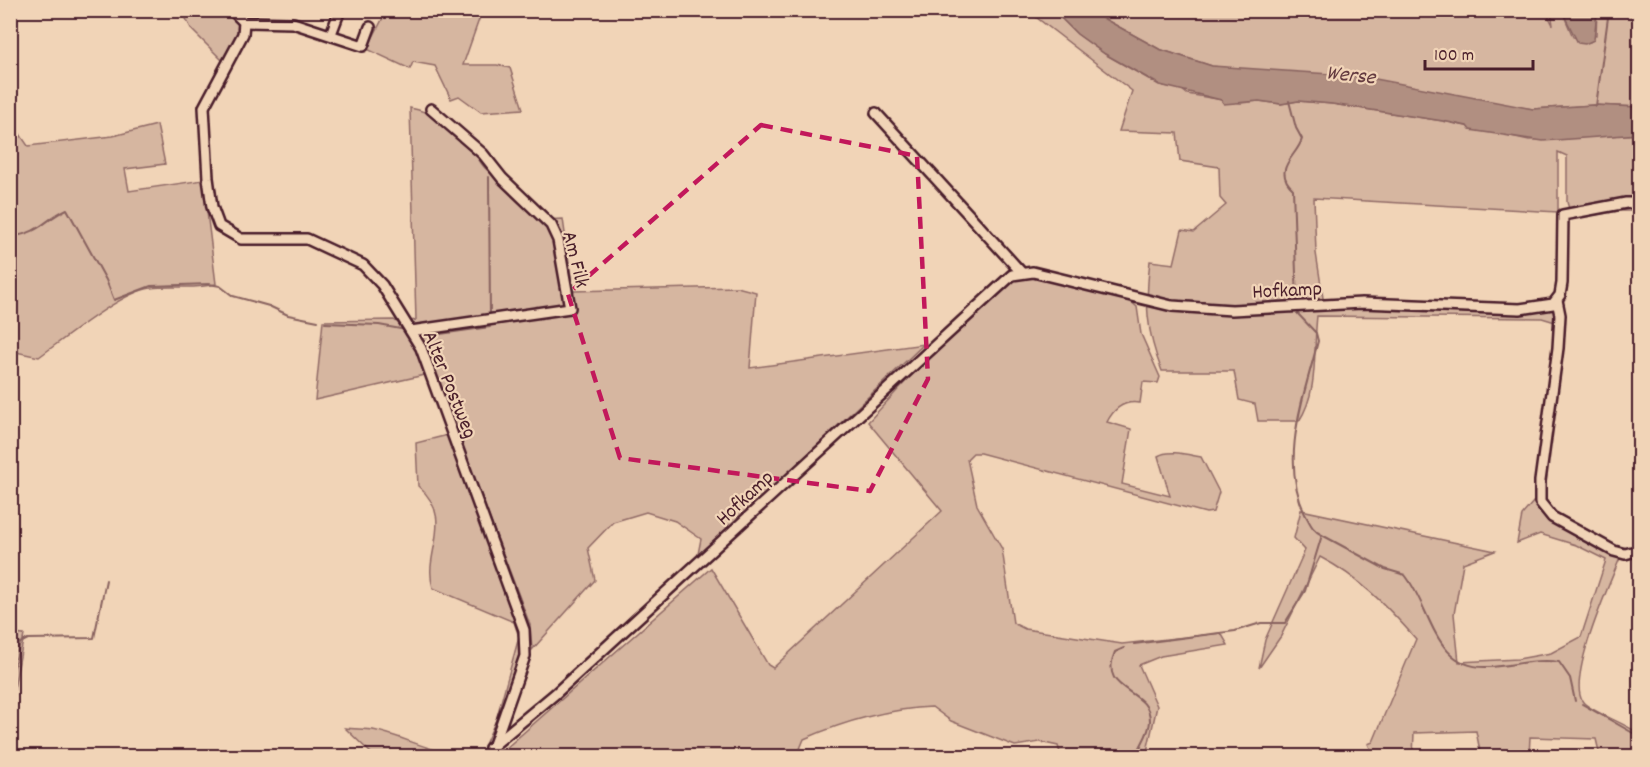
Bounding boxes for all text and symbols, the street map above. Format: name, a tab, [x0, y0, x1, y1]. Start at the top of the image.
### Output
scale bar	[1425, 33, 1533, 71]
text: 100 m	[1434, 44, 1474, 69]
water label: Werse	[1324, 58, 1378, 95]
street label: Am Filk	[553, 228, 596, 291]
street label: Hofkamp	[1251, 275, 1323, 309]
street label: Alter Postweg	[413, 327, 483, 443]
street label: Hofkamp	[710, 464, 782, 534]

